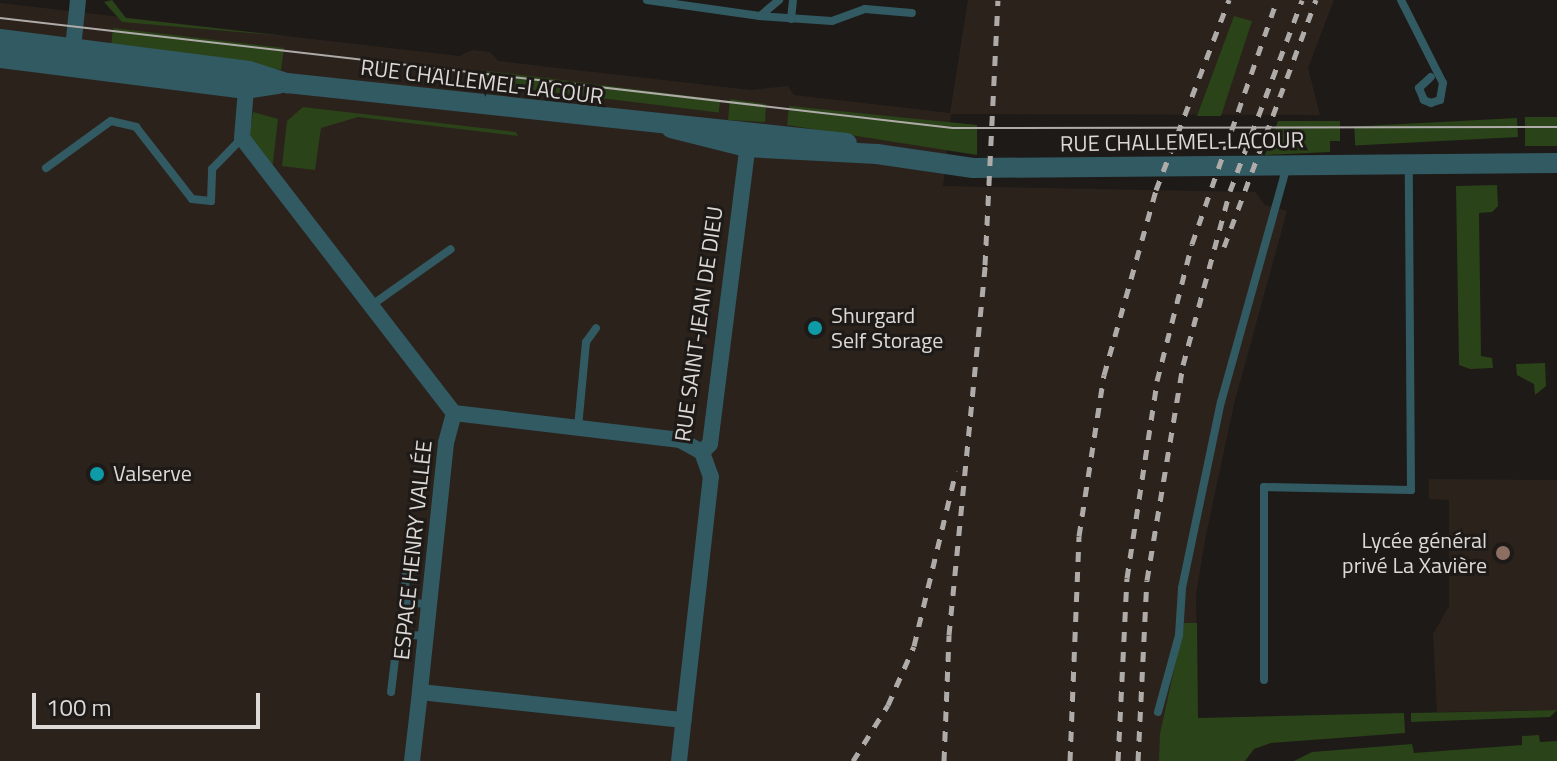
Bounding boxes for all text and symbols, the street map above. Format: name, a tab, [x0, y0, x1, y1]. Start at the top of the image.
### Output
street label: RUE CHALLEMEL-LACOUR	[359, 54, 605, 110]
street label: RUE CHALLEMEL-LACOUR	[1060, 127, 1304, 157]
street label: RUE SAINT-JEAN DE DIEU	[669, 205, 729, 443]
place label: Shurgard Self Storage	[831, 302, 943, 354]
marker: Shurgard Self Storage	[806, 319, 824, 337]
street label: ESPACE HENRY VALLÉE	[388, 439, 438, 661]
place label: Valserve	[113, 461, 192, 487]
marker: Valserve	[88, 465, 106, 483]
place label: Lycée général privé La Xavière	[1342, 527, 1487, 578]
marker: Lycée général privé La Xavière	[1494, 544, 1512, 562]
scale bar	[36, 677, 264, 727]
text: 100 m	[46, 689, 112, 725]

